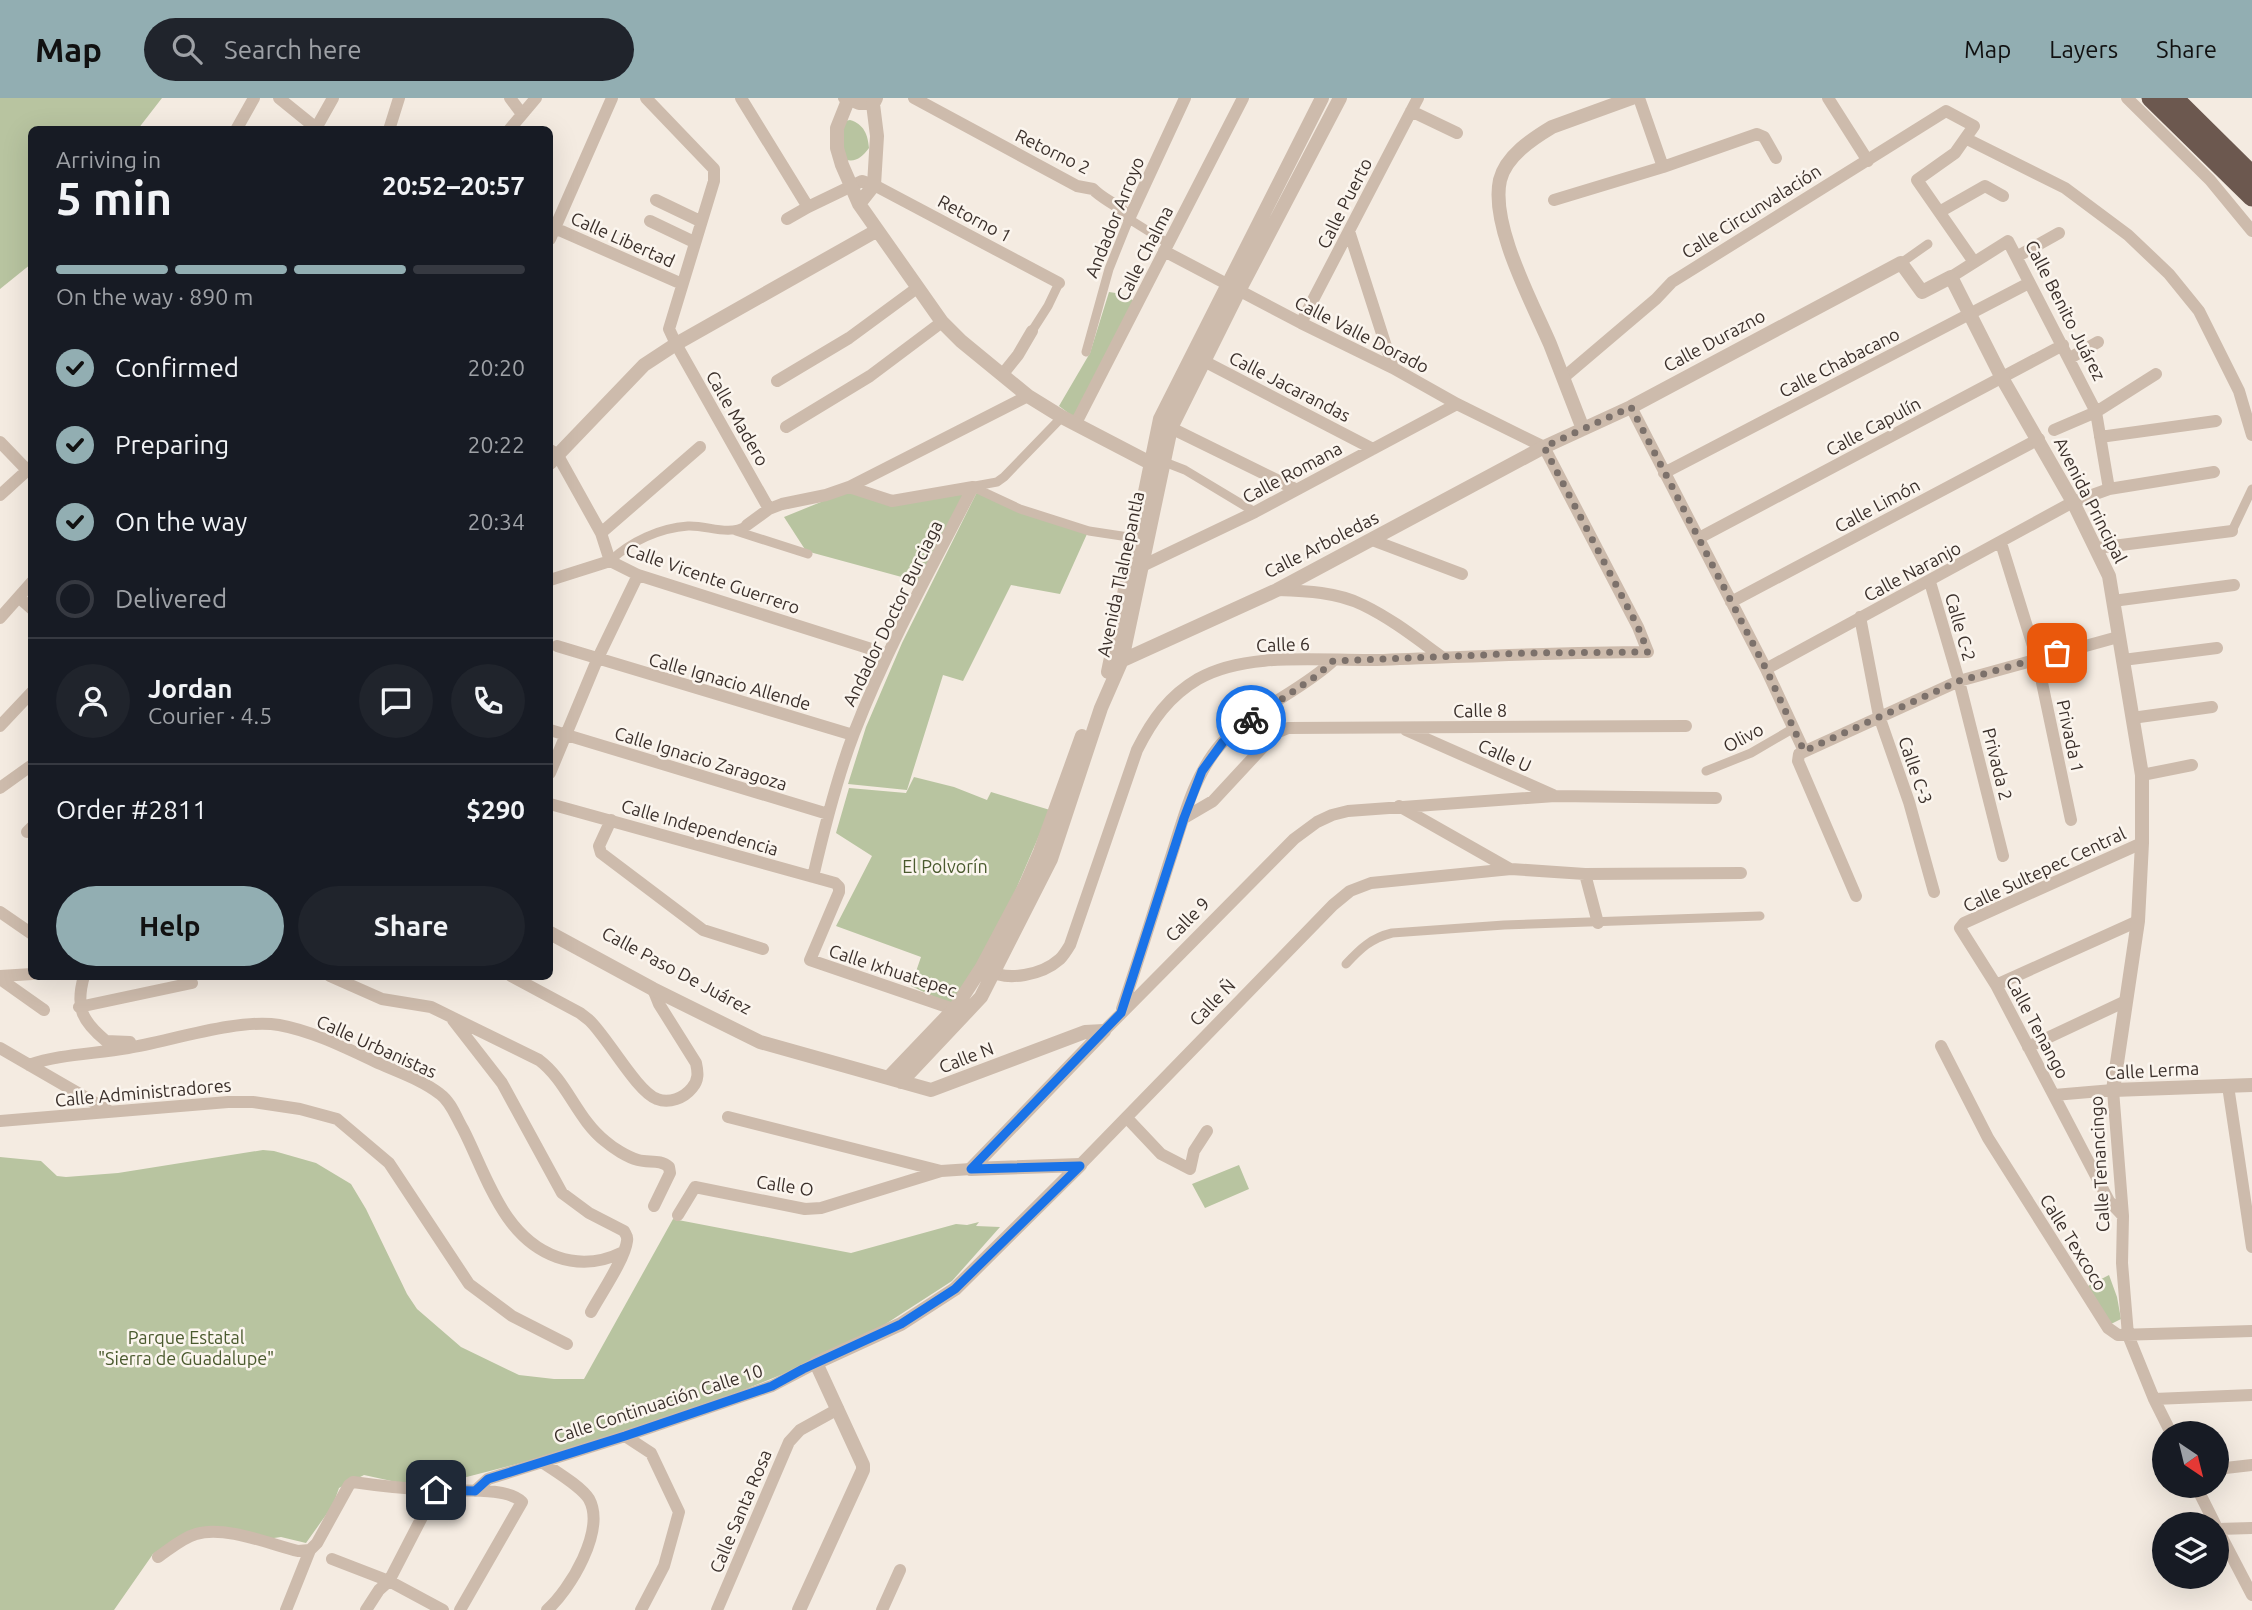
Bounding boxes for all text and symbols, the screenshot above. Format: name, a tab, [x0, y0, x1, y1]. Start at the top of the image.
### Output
search box	[144, 18, 634, 81]
icon: search	[168, 30, 206, 68]
text: Map	[35, 31, 102, 68]
text: Search here	[224, 35, 362, 64]
text: Map	[1964, 36, 2011, 63]
text: Layers	[2049, 36, 2118, 63]
text: Share	[2156, 36, 2217, 63]
street label: Retorno 2	[1012, 124, 1094, 178]
text: Arriving in	[56, 147, 161, 172]
street label: Andador Arroyo	[1081, 154, 1147, 280]
street label: Calle Puerto	[1313, 154, 1375, 252]
street label: Calle Circunvalación	[1678, 160, 1824, 262]
text: 20:52–20:57	[382, 171, 525, 200]
text: 5 min	[56, 172, 172, 224]
street label: Retorno 1	[935, 190, 1015, 246]
street label: Calle Chalma	[1112, 202, 1176, 304]
street label: Calle Libertad	[568, 207, 678, 271]
street label: Calle Benito Juárez	[2022, 236, 2110, 384]
text: On the way · 890 m	[56, 284, 253, 309]
street label: Calle Valle Dorado	[1292, 291, 1432, 377]
street label: Calle Durazno	[1660, 305, 1768, 375]
street label: Calle Chabacano	[1775, 323, 1903, 401]
street label: Calle Jacarandas	[1226, 347, 1354, 425]
icon: check	[56, 349, 94, 387]
text: Confirmed	[115, 353, 239, 382]
text: 20:20	[467, 355, 525, 380]
street label: Calle Madero	[703, 367, 773, 469]
street label: Calle Capulín	[1822, 393, 1924, 459]
icon: check	[56, 426, 94, 464]
text: Preparing	[115, 430, 229, 459]
text: 20:22	[467, 432, 525, 457]
street label: Avenida Principal	[2051, 434, 2131, 566]
street label: Calle Romana	[1239, 437, 1345, 507]
street label: Calle Limón	[1831, 474, 1923, 536]
street label: Avenida Tlalnepantla	[1093, 489, 1147, 659]
icon: check	[56, 503, 94, 541]
street label: Calle Arboledas	[1260, 506, 1382, 581]
text: On the way	[115, 507, 247, 536]
text: 20:34	[467, 509, 525, 534]
street label: Andador Doctor Burciaga	[838, 517, 946, 709]
street label: Calle Naranjo	[1860, 537, 1964, 605]
street label: Calle Vicente Guerrero	[623, 539, 803, 617]
text: Delivered	[115, 584, 227, 613]
street label: Calle C-2	[1942, 591, 1980, 663]
pin	[2027, 623, 2087, 683]
street label: Calle 6	[1256, 633, 1310, 655]
icon: bag	[2038, 634, 2076, 672]
street label: Calle Ignacio Allende	[647, 648, 813, 714]
button: person	[56, 664, 130, 738]
button: chat	[359, 664, 433, 738]
button: phone	[451, 664, 525, 738]
text: Jordan	[148, 674, 233, 703]
courier	[1216, 685, 1286, 755]
street label: Privada 1	[2054, 698, 2088, 774]
street label: Calle 8	[1453, 700, 1507, 720]
icon: bike	[1232, 701, 1270, 739]
text: Courier · 4.5	[148, 703, 272, 728]
street label: Olivo	[1720, 718, 1766, 756]
street label: Calle Ignacio Zaragoza	[612, 722, 790, 794]
street label: Privada 2	[1979, 726, 2017, 802]
street label: Calle U	[1475, 734, 1535, 776]
street label: Calle C-3	[1895, 734, 1937, 806]
text: Order #2811	[56, 795, 207, 824]
text: $290	[466, 795, 525, 824]
street label: Calle Independencia	[619, 795, 781, 859]
street label: Calle Sultepec Central	[1959, 822, 2129, 916]
park label: El Polvorín	[902, 856, 988, 876]
button: Help	[56, 886, 284, 966]
button: Share	[298, 886, 525, 966]
street label: Calle 9	[1161, 893, 1213, 945]
street label: Calle Paso De Juárez	[599, 922, 755, 1018]
street label: Calle Ixhuatepec	[827, 940, 959, 1000]
street label: Calle Tenango	[2003, 972, 2073, 1082]
street label: Calle Ñ	[1184, 974, 1239, 1029]
street label: Calle Urbanistas	[314, 1011, 440, 1081]
street label: Calle N	[936, 1038, 996, 1076]
street label: Calle Lerma	[2104, 1058, 2200, 1082]
street label: Calle Administradores	[54, 1074, 232, 1110]
street label: Calle Tenancingo	[2085, 1095, 2113, 1233]
street label: Calle O	[755, 1171, 815, 1199]
street label: Calle Texcoco	[2037, 1190, 2111, 1294]
park label: Parque Estatal "Sierra de Guadalupe"	[98, 1327, 274, 1368]
street label: Calle Continuación Calle 10	[551, 1360, 765, 1446]
north arrow	[2152, 1421, 2230, 1498]
map controls	[2152, 1421, 2229, 1589]
street label: Calle Santa Rosa	[705, 1446, 775, 1576]
pin	[406, 1460, 466, 1520]
icon: home	[417, 1471, 455, 1509]
button: layers	[2152, 1512, 2229, 1589]

